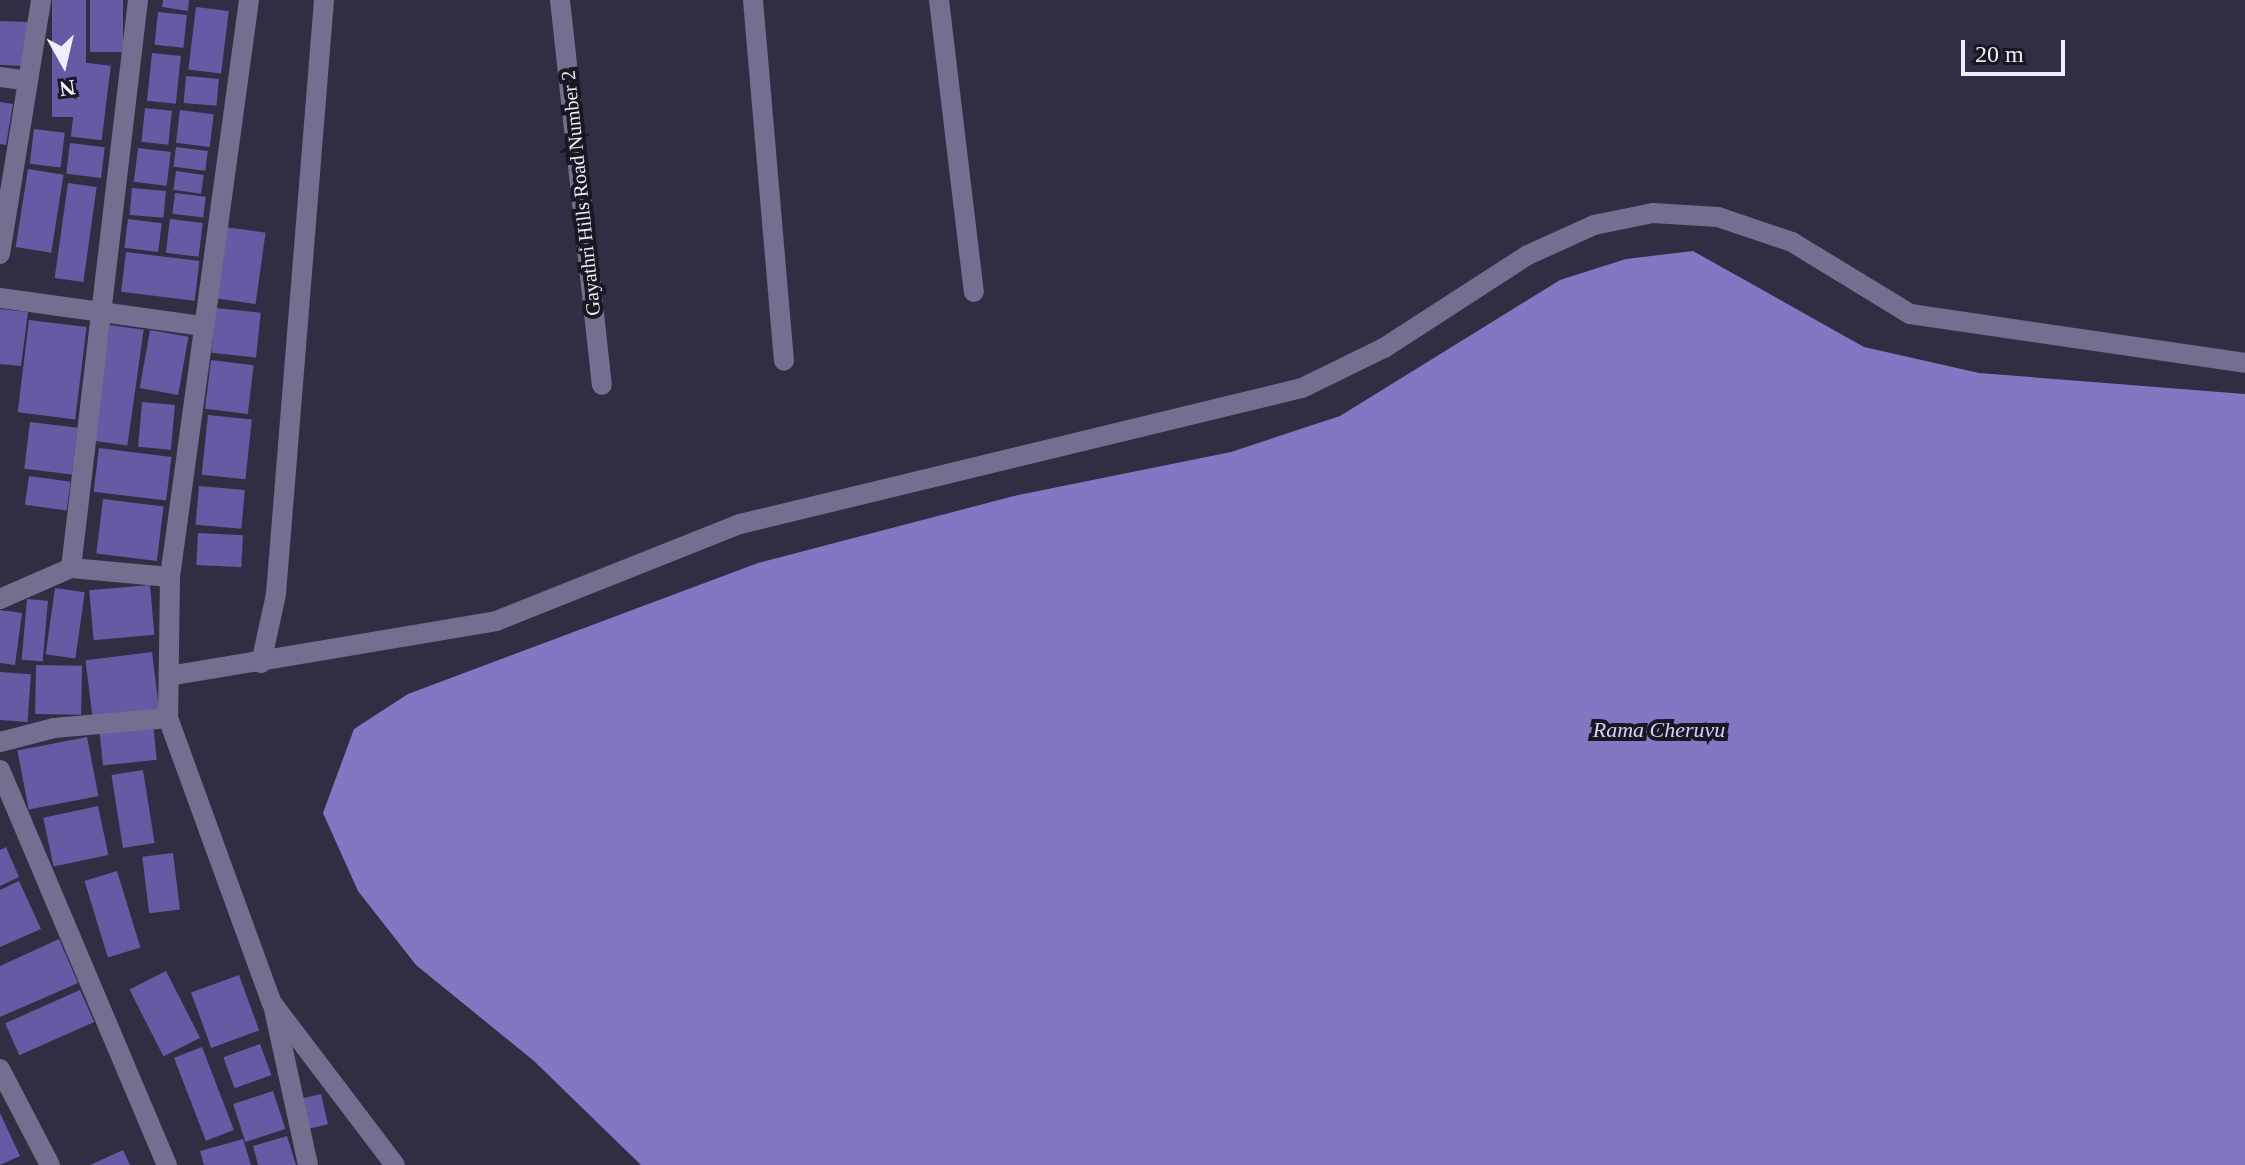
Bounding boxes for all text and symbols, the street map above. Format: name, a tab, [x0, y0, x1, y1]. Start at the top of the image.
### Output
north arrow	[24, 24, 104, 104]
scale bar	[1965, 24, 2069, 74]
text: 20 m	[1975, 41, 2024, 67]
street label: Gayathri Hills Road Number 2	[556, 69, 606, 317]
text: N	[58, 75, 77, 102]
water label: Rama Cheruvu	[1593, 717, 1725, 743]

